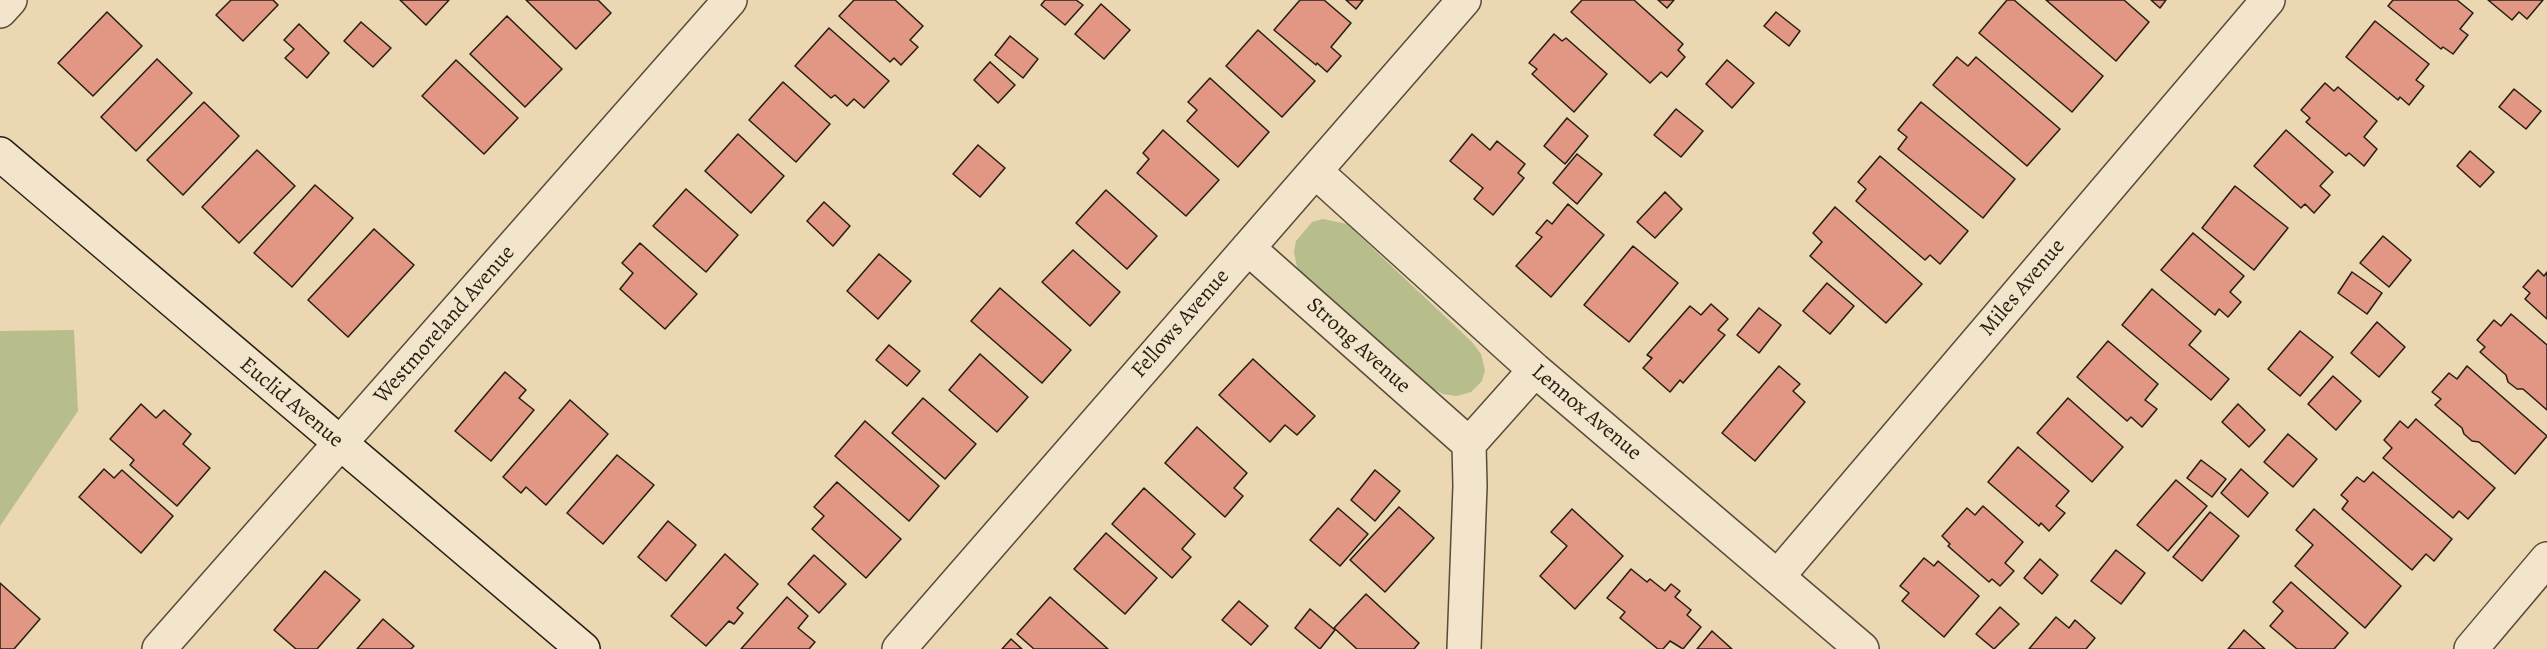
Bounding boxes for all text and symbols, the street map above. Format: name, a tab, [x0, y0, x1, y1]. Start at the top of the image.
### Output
street label: Miles Avenue	[1975, 234, 2071, 342]
street label: Westmoreland Avenue	[369, 240, 521, 410]
street label: Fellows Avenue	[1127, 264, 1235, 384]
street label: Strong Avenue	[1300, 292, 1416, 400]
street label: Euclid Avenue	[234, 352, 348, 454]
street label: Lennox Avenue	[1525, 359, 1647, 467]

